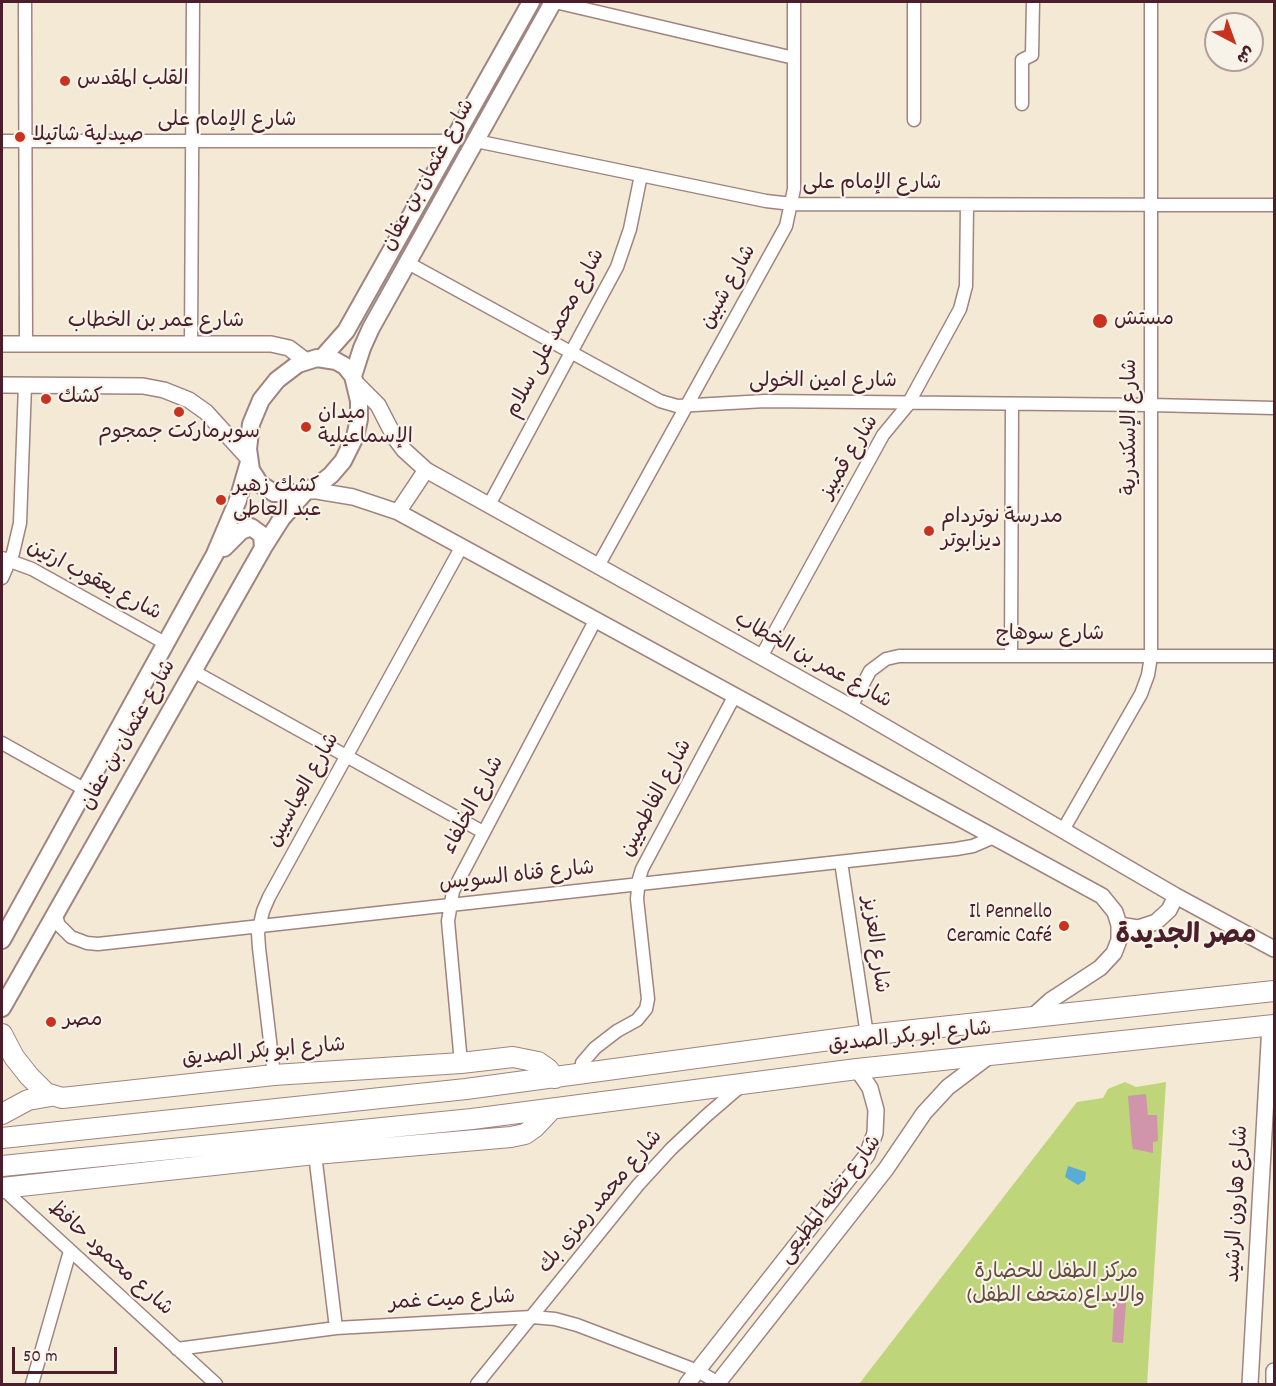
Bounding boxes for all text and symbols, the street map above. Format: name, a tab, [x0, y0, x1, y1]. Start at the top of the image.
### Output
north arrow	[1204, 12, 1264, 72]
text: ش	[1231, 40, 1259, 69]
place label: القلب المقدس	[77, 68, 189, 94]
marker: القلب المقدس	[58, 74, 72, 88]
street label: شارع عثمان بن عفان	[378, 96, 482, 256]
street label: شارع الإمام على	[158, 109, 296, 135]
place label: صيدلية شاتيلا	[32, 124, 144, 150]
marker: صيدلية شاتيلا	[13, 130, 27, 144]
street label: شارع الإمام على	[803, 172, 941, 198]
street label: شارع شبين	[696, 241, 764, 335]
street label: شارع محمد على سلام	[502, 245, 612, 423]
place label: مستش	[1114, 308, 1174, 334]
street label: شارع عمر بن الخطاب	[68, 310, 244, 336]
marker: مستش	[1091, 312, 1109, 330]
street label: شارع الإسكندرية	[1119, 359, 1145, 495]
street label: شارع امين الخولى	[749, 370, 897, 396]
place label: كشك	[58, 386, 103, 412]
marker: كشك	[39, 392, 53, 406]
place label: ميدان الإسماعيلية	[318, 402, 413, 452]
marker: سوبرماركت جمجوم	[172, 405, 186, 419]
street label: شارع قمبيز	[816, 411, 886, 505]
marker: ميدان الإسماعيلية	[299, 420, 313, 434]
place label: سوبرماركت جمجوم	[98, 421, 260, 447]
place label: كشك زهير عبد العاطى	[233, 475, 321, 525]
marker: كشك زهير عبد العاطى	[214, 493, 228, 507]
place label: مدرسة نوتردام ديزابوتر	[941, 506, 1063, 556]
marker: مدرسة نوتردام ديزابوتر	[922, 524, 936, 538]
street label: شارع يعقوب ارتين	[21, 536, 165, 628]
street label: شارع عمر بن الخطاب	[729, 608, 895, 716]
street label: شارع سوهاج	[996, 623, 1104, 649]
street label: شارع عثمان بن عفان	[77, 656, 183, 816]
street label: شارع العباسيين	[263, 729, 347, 853]
street label: شارع الفاطميين	[616, 736, 700, 862]
street label: شارع الخلفاء	[439, 753, 511, 859]
street label: شارع قناه السويس	[438, 857, 596, 899]
street label: شارع العزيز	[854, 895, 892, 995]
place label: Il Pennello Ceramic Café	[947, 901, 1052, 951]
marker: Il Pennello Ceramic Café	[1057, 919, 1071, 933]
district label: مصر الجديدة	[1116, 922, 1256, 954]
place label: مصر	[63, 1009, 102, 1035]
marker: مصر	[44, 1015, 58, 1029]
street label: شارع ابو بكر الصديق	[827, 1018, 993, 1060]
street label: شارع ابو بكر الصديق	[181, 1034, 347, 1074]
street label: شارع هارون الرشيد	[1222, 1125, 1256, 1283]
street label: شارع محمد رمزى بك	[534, 1126, 670, 1280]
street label: شارع نخله المطيعى	[775, 1132, 889, 1270]
street label: شارع محمود حافظ	[41, 1197, 177, 1323]
park label: مركز الطفل للحضارة والابداع(متحف الطفل)	[967, 1261, 1145, 1311]
street label: شارع ميت غمر	[388, 1286, 516, 1318]
scale bar	[15, 1335, 120, 1373]
text: 50 m	[23, 1345, 58, 1370]

